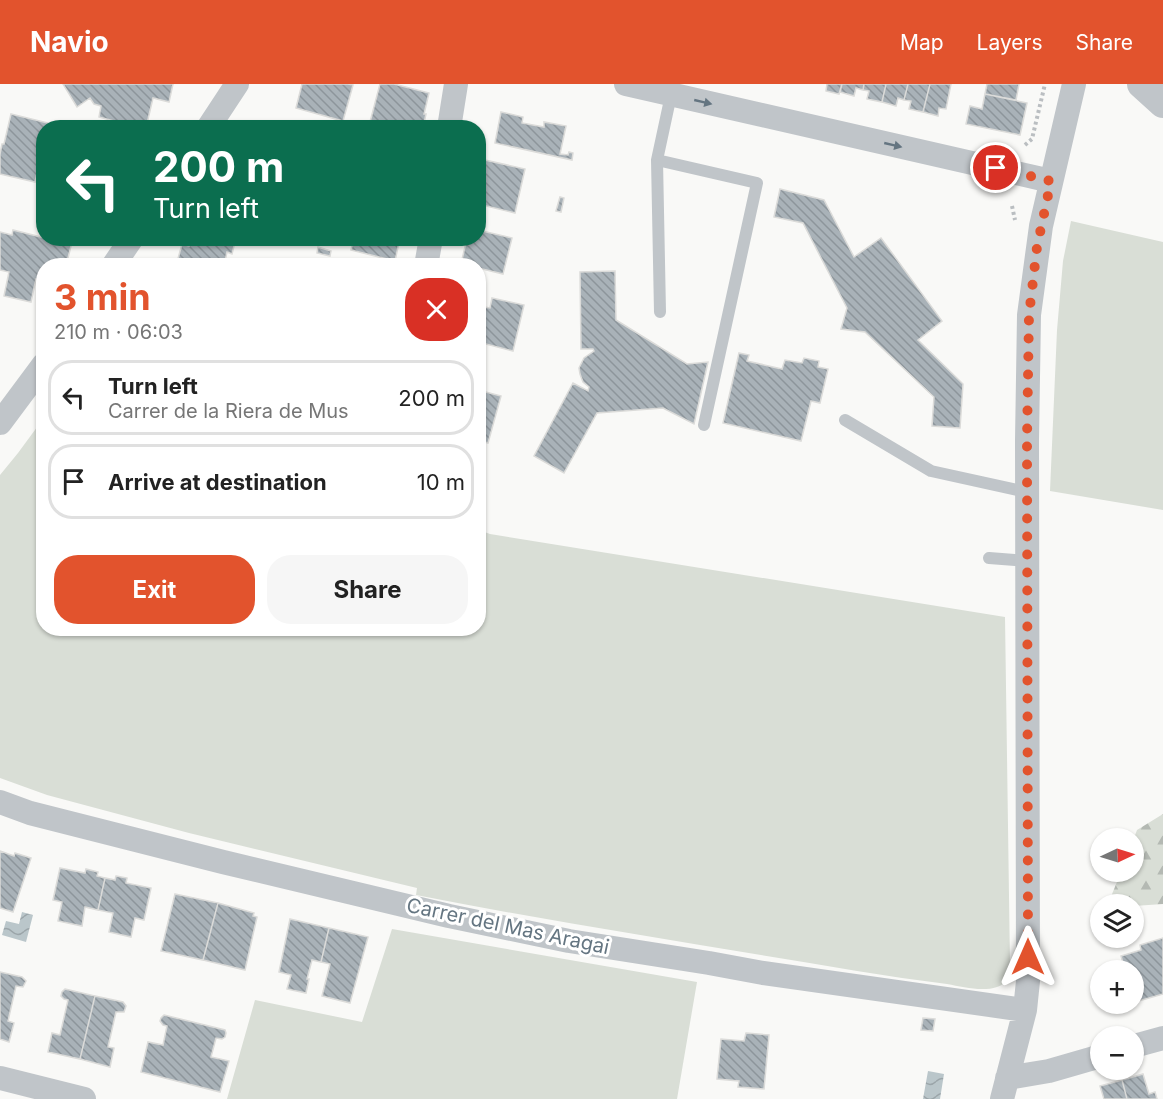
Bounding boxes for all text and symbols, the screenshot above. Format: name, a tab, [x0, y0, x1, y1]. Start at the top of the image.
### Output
text: Navio	[30, 25, 109, 59]
text: Map	[900, 30, 944, 55]
text: Layers	[977, 30, 1043, 55]
text: Share	[1076, 30, 1133, 55]
one-way arrow	[694, 98, 713, 107]
text: 200 m	[153, 141, 284, 192]
one-way arrow	[884, 141, 903, 150]
pin	[970, 142, 1021, 193]
icon: left	[54, 144, 132, 222]
icon: arrive	[979, 151, 1012, 184]
text: Turn left	[153, 192, 259, 225]
text: 3 min	[54, 275, 151, 319]
button: close	[405, 278, 468, 341]
text: 210 m · 06:03	[54, 320, 183, 344]
text: Turn left	[108, 373, 198, 399]
icon: left	[57, 381, 90, 414]
text: 200 m	[398, 385, 465, 411]
text: Carrer de la Riera de Mus	[108, 399, 349, 423]
icon: arrive	[57, 465, 90, 498]
text: Arrive at destination	[108, 469, 327, 495]
text: 10 m	[417, 469, 465, 495]
button: Exit	[54, 555, 255, 624]
button: Share	[267, 555, 468, 624]
north arrow	[1090, 828, 1144, 882]
map controls	[1090, 828, 1144, 1080]
street label: Carrer del Mas Aragai	[405, 893, 611, 959]
button: layers	[1090, 894, 1144, 948]
position arrow	[996, 925, 1060, 989]
button: +	[1090, 960, 1144, 1014]
button: −	[1090, 1026, 1144, 1080]

